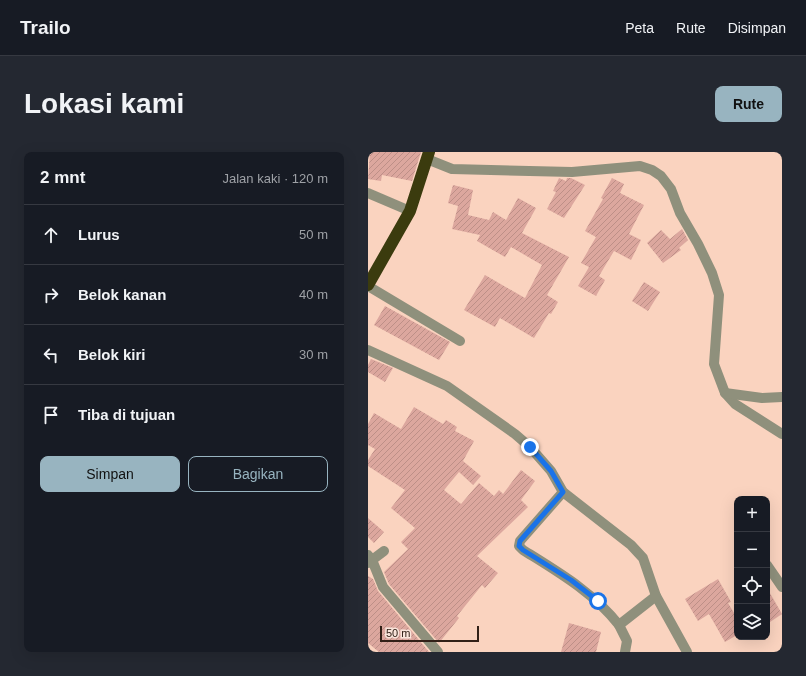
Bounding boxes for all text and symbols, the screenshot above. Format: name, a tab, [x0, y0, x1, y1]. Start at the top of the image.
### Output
text: Trailo	[20, 17, 71, 38]
text: Peta	[625, 20, 654, 36]
text: Rute	[676, 20, 706, 36]
text: Disimpan	[728, 20, 786, 36]
button: Rute	[715, 86, 782, 122]
text: Lokasi kami	[24, 88, 184, 119]
text: 2 mnt	[40, 168, 85, 187]
text: Jalan kaki · 120 m	[223, 171, 328, 186]
icon: ahead	[40, 224, 62, 246]
text: Lurus	[78, 226, 120, 243]
text: 50 m	[299, 227, 328, 242]
icon: right	[40, 284, 62, 306]
text: Belok kanan	[78, 286, 166, 303]
text: 40 m	[299, 287, 328, 302]
icon: left	[40, 344, 62, 366]
text: Belok kiri	[78, 346, 146, 363]
text: 30 m	[299, 347, 328, 362]
icon: arrive	[40, 404, 62, 426]
text: Tiba di tujuan	[78, 406, 175, 423]
route end	[521, 438, 539, 456]
button: Simpan	[40, 456, 180, 492]
button: Bagikan	[188, 456, 328, 492]
map controls	[734, 496, 770, 640]
button: +	[734, 496, 770, 532]
button: −	[734, 532, 770, 568]
button: locate	[734, 568, 770, 604]
route start	[589, 592, 607, 610]
button: layers	[734, 604, 770, 640]
scale bar	[380, 624, 479, 643]
text: 50 m	[386, 627, 410, 639]

